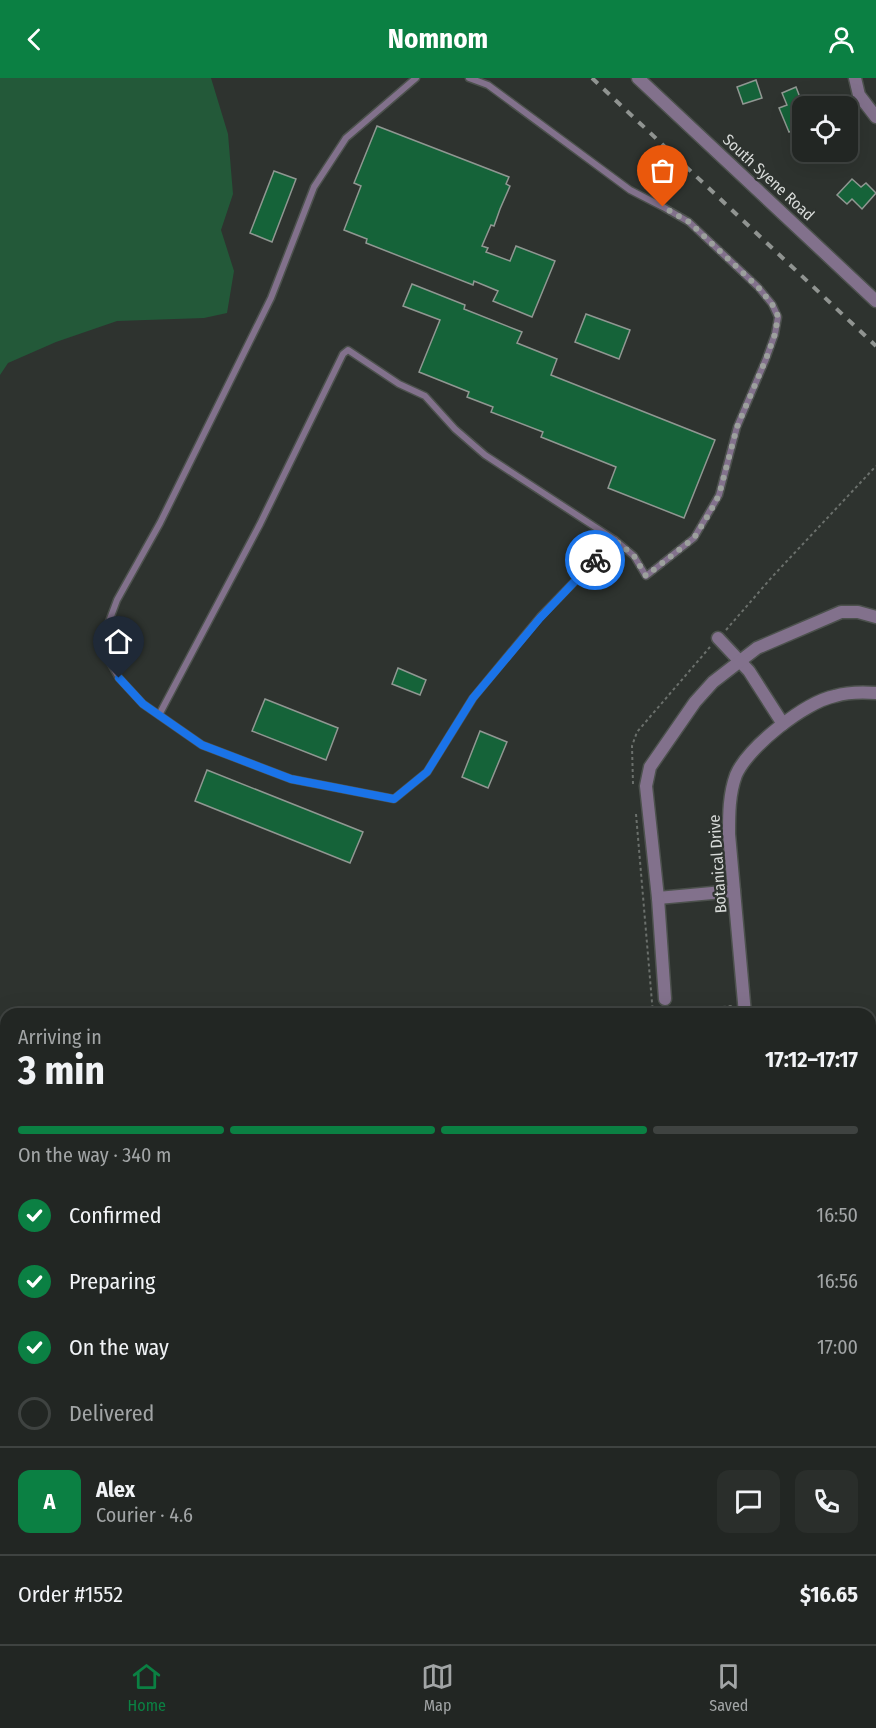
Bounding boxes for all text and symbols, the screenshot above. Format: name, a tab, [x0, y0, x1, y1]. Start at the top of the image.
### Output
icon: back	[18, 23, 51, 56]
text: Nomnom	[388, 23, 488, 55]
icon: person	[825, 23, 858, 56]
map controls	[792, 96, 858, 162]
button: locate	[792, 96, 858, 162]
street label: South Syene Road	[719, 130, 818, 225]
pin	[637, 145, 688, 207]
icon: bag	[646, 154, 679, 187]
courier	[565, 530, 625, 590]
icon: bike	[579, 544, 612, 577]
pin	[93, 616, 144, 678]
icon: home	[102, 625, 135, 658]
street label: Botanical Drive	[705, 814, 730, 914]
text: Arriving in	[18, 1025, 102, 1049]
text: 17:12–17:17	[765, 1046, 858, 1073]
text: 3 min	[18, 1048, 105, 1094]
text: On the way · 340 m	[18, 1143, 171, 1167]
icon: check	[18, 1199, 51, 1232]
text: Confirmed	[69, 1202, 162, 1229]
text: 16:50	[816, 1203, 858, 1227]
icon: check	[18, 1265, 51, 1298]
text: Preparing	[69, 1268, 155, 1295]
text: 16:56	[817, 1269, 858, 1293]
icon: check	[18, 1331, 51, 1364]
text: On the way	[69, 1334, 169, 1361]
text: 17:00	[817, 1335, 858, 1359]
text: Delivered	[69, 1400, 154, 1427]
button: chat	[717, 1470, 780, 1533]
button: phone	[795, 1470, 858, 1533]
text: Alex	[96, 1476, 135, 1503]
text: A	[44, 1488, 55, 1515]
text: Courier · 4.6	[96, 1503, 193, 1527]
text: Order #1552	[18, 1581, 123, 1608]
text: $16.65	[800, 1581, 858, 1608]
tab: Home	[128, 1660, 166, 1715]
tab: Map	[421, 1660, 454, 1715]
tab: Saved	[709, 1660, 748, 1715]

